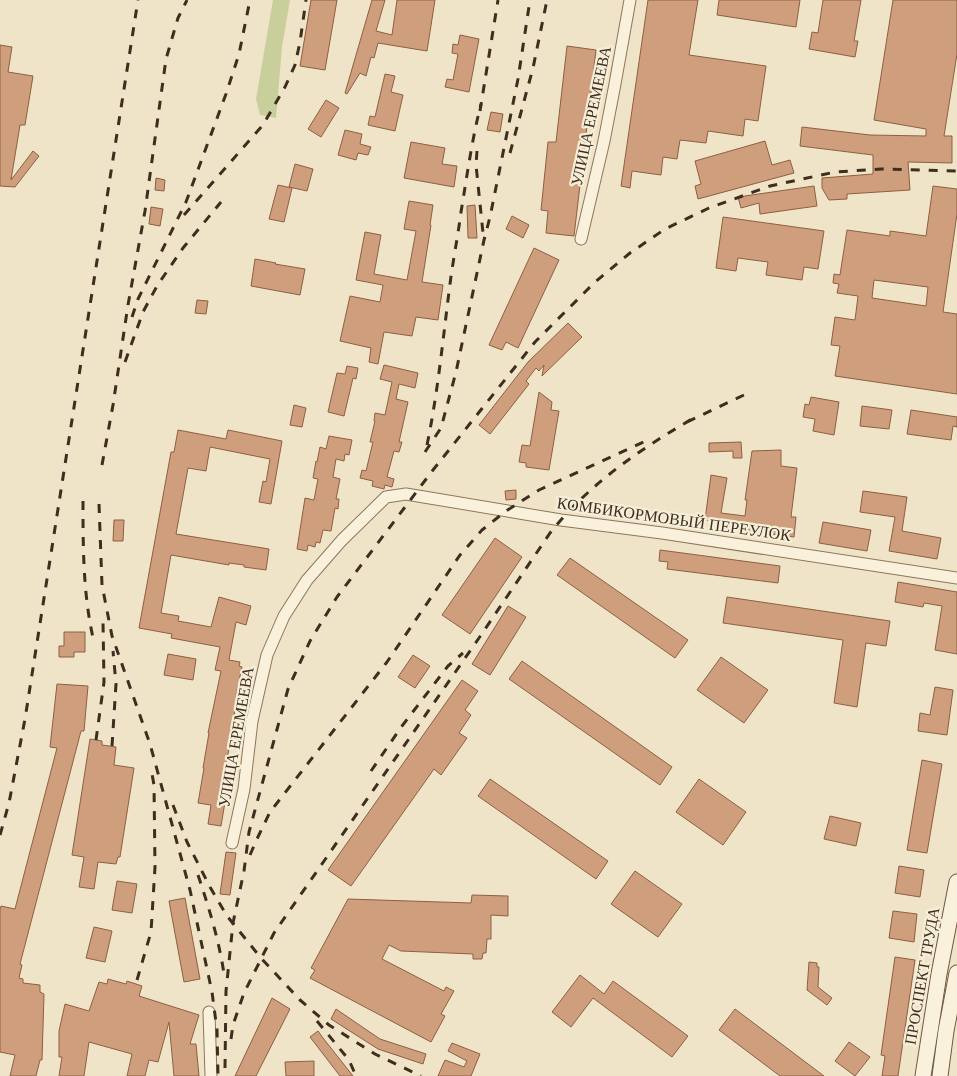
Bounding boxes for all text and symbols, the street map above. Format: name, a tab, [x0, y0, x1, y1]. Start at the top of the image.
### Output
street label: УЛИЦА ЕРЕМЕЕВА	[568, 44, 615, 188]
street label: КОМБИКОРМОВЫЙ ПЕРЕУЛОК	[556, 493, 793, 544]
street label: УЛИЦА ЕРЕМЕЕВА	[215, 665, 258, 809]
street label: ПРОСПЕКТ ТРУДА	[902, 905, 944, 1046]

